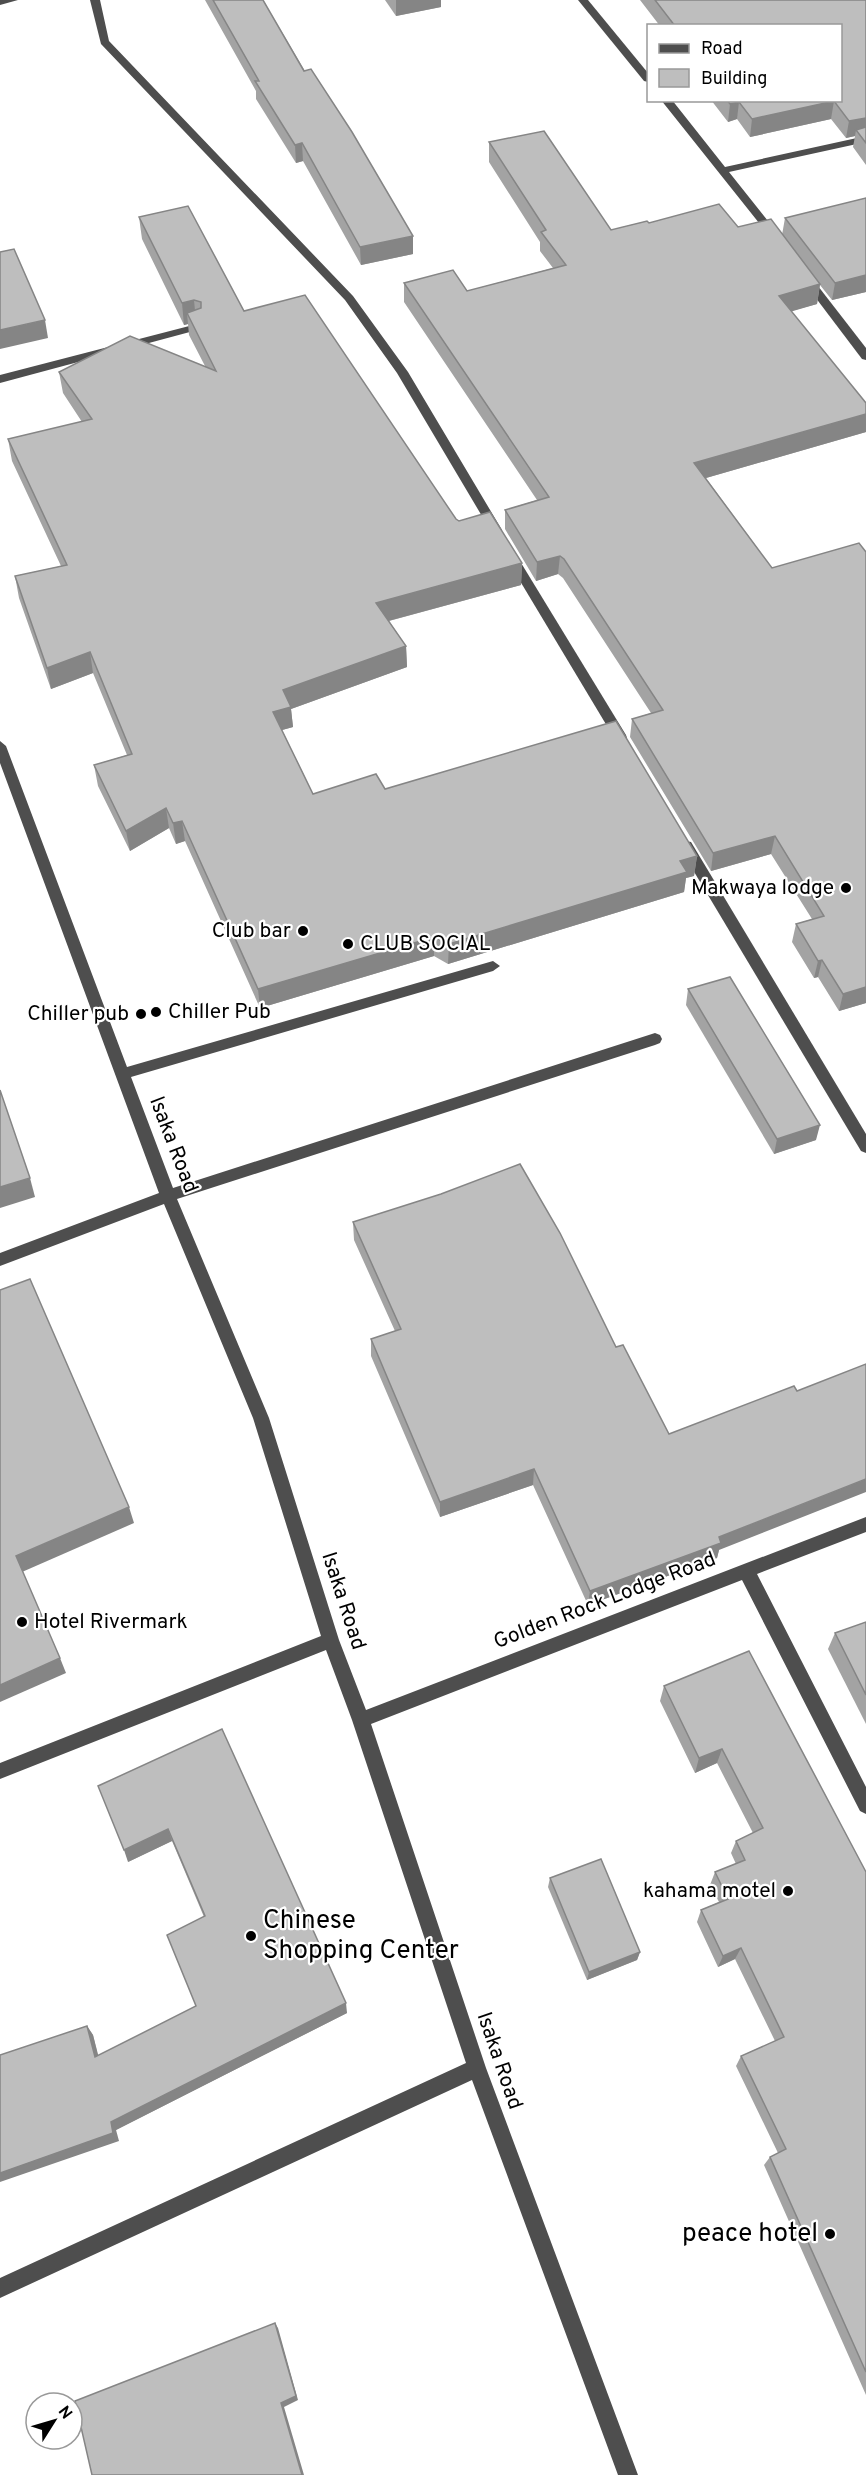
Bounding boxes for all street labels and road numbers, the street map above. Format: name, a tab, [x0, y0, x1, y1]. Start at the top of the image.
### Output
street label: Isaka Road	[142, 1093, 204, 1197]
street label: Golden Rock Lodge Road	[490, 1546, 720, 1656]
street label: Isaka Road	[314, 1549, 372, 1653]
street label: Isaka Road	[470, 2009, 528, 2113]

